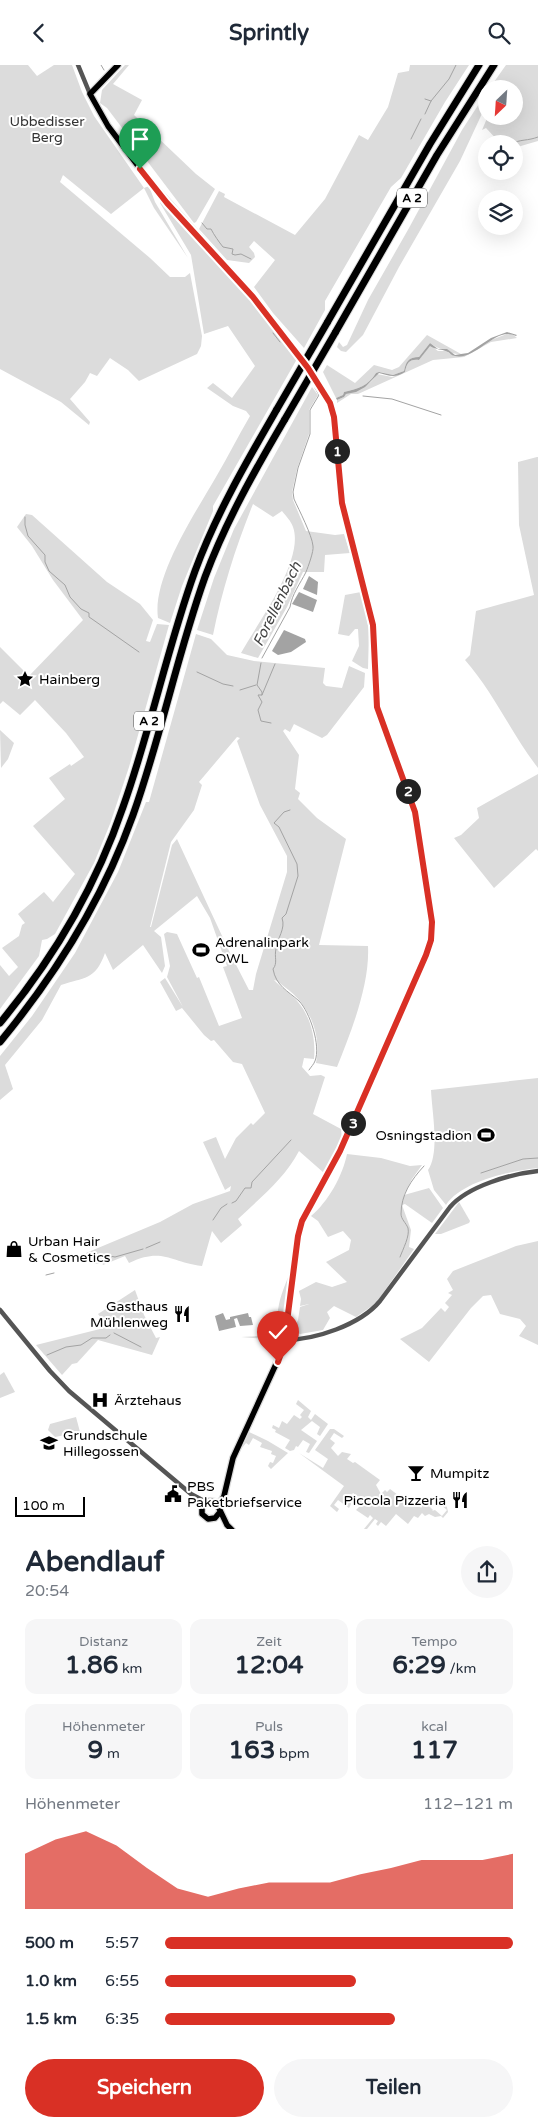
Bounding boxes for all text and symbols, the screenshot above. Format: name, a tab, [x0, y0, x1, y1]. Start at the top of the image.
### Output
icon: back	[25, 19, 53, 47]
icon: search	[485, 19, 513, 47]
text: Sprintly	[229, 20, 309, 46]
north arrow	[478, 80, 522, 125]
map controls	[478, 80, 523, 235]
park label: Ubbedisser Berg	[9, 113, 85, 146]
pin	[119, 118, 161, 169]
icon: arrive	[126, 125, 154, 153]
button: locate	[478, 135, 523, 180]
road number: A 2	[397, 189, 427, 207]
button: layers	[478, 190, 523, 235]
pin: 1	[324, 439, 350, 463]
text: 1	[333, 443, 342, 460]
water label: Forellenbach	[249, 558, 306, 649]
place icon: Hainberg	[15, 669, 35, 689]
place label: Hainberg	[39, 671, 100, 688]
road number: A 2	[134, 711, 164, 731]
pin: 2	[396, 779, 420, 803]
text: 2	[404, 783, 413, 800]
place label: Adrenalinpark OWL	[215, 934, 309, 967]
sports icon: Adrenalinpark OWL	[191, 940, 211, 960]
pin: 3	[340, 1111, 366, 1135]
text: 3	[349, 1115, 358, 1132]
sports icon: Osningstadion	[476, 1125, 496, 1145]
place label: Osningstadion	[375, 1127, 472, 1144]
place label: Urban Hair & Cosmetics	[28, 1233, 111, 1266]
shop icon: Urban Hair & Cosmetics	[4, 1239, 24, 1259]
place label: Gasthaus Mühlenweg	[90, 1298, 168, 1331]
restaurant icon: Gasthaus Mühlenweg	[172, 1304, 192, 1324]
pin	[257, 1311, 299, 1362]
icon: check	[264, 1318, 292, 1346]
hospital icon: Ärztehaus	[90, 1390, 110, 1410]
place label: Ärztehaus	[114, 1392, 182, 1409]
place label: Grundschule Hillegossen	[63, 1427, 148, 1460]
school or university icon: Grundschule Hillegossen	[39, 1433, 59, 1453]
bar icon: Mumpitz	[406, 1463, 426, 1483]
place label: Mumpitz	[430, 1465, 489, 1482]
place label: PBS Paketbriefservice	[187, 1478, 302, 1511]
public building icon: PBS Paketbriefservice	[163, 1484, 183, 1504]
restaurant icon: Piccola Pizzeria	[450, 1490, 470, 1510]
place label: Piccola Pizzeria	[344, 1492, 446, 1509]
scale bar	[15, 1495, 85, 1518]
text: 100 m	[22, 1497, 65, 1514]
text: Abendlauf	[25, 1545, 164, 1579]
button: share	[461, 1546, 513, 1598]
text: 20:54	[25, 1581, 69, 1601]
text: Distanz	[79, 1633, 128, 1650]
text: Zeit	[256, 1633, 282, 1650]
text: Tempo	[411, 1633, 457, 1650]
text: 1.86	[65, 1650, 118, 1680]
text: 12:04	[234, 1650, 304, 1680]
text: 6:29	[392, 1650, 446, 1680]
text: km	[118, 1660, 142, 1677]
text: /km	[446, 1660, 476, 1677]
text: Höhenmeter	[62, 1718, 145, 1735]
text: Puls	[255, 1718, 283, 1735]
text: kcal	[421, 1718, 447, 1735]
text: 9	[88, 1735, 103, 1765]
text: 163	[228, 1735, 275, 1765]
text: 117	[411, 1735, 458, 1765]
text: m	[103, 1745, 120, 1762]
text: bpm	[275, 1745, 310, 1762]
text: Höhenmeter	[25, 1794, 120, 1814]
text: 112–121 m	[423, 1794, 513, 1814]
text: 500 m	[25, 1933, 74, 1953]
text: 5:57	[105, 1933, 139, 1953]
text: 1.0 km	[25, 1971, 77, 1991]
text: 6:55	[105, 1971, 139, 1991]
text: 1.5 km	[25, 2009, 77, 2029]
text: 6:35	[105, 2009, 139, 2029]
button: Speichern	[25, 2059, 264, 2117]
button: Teilen	[274, 2059, 513, 2117]

